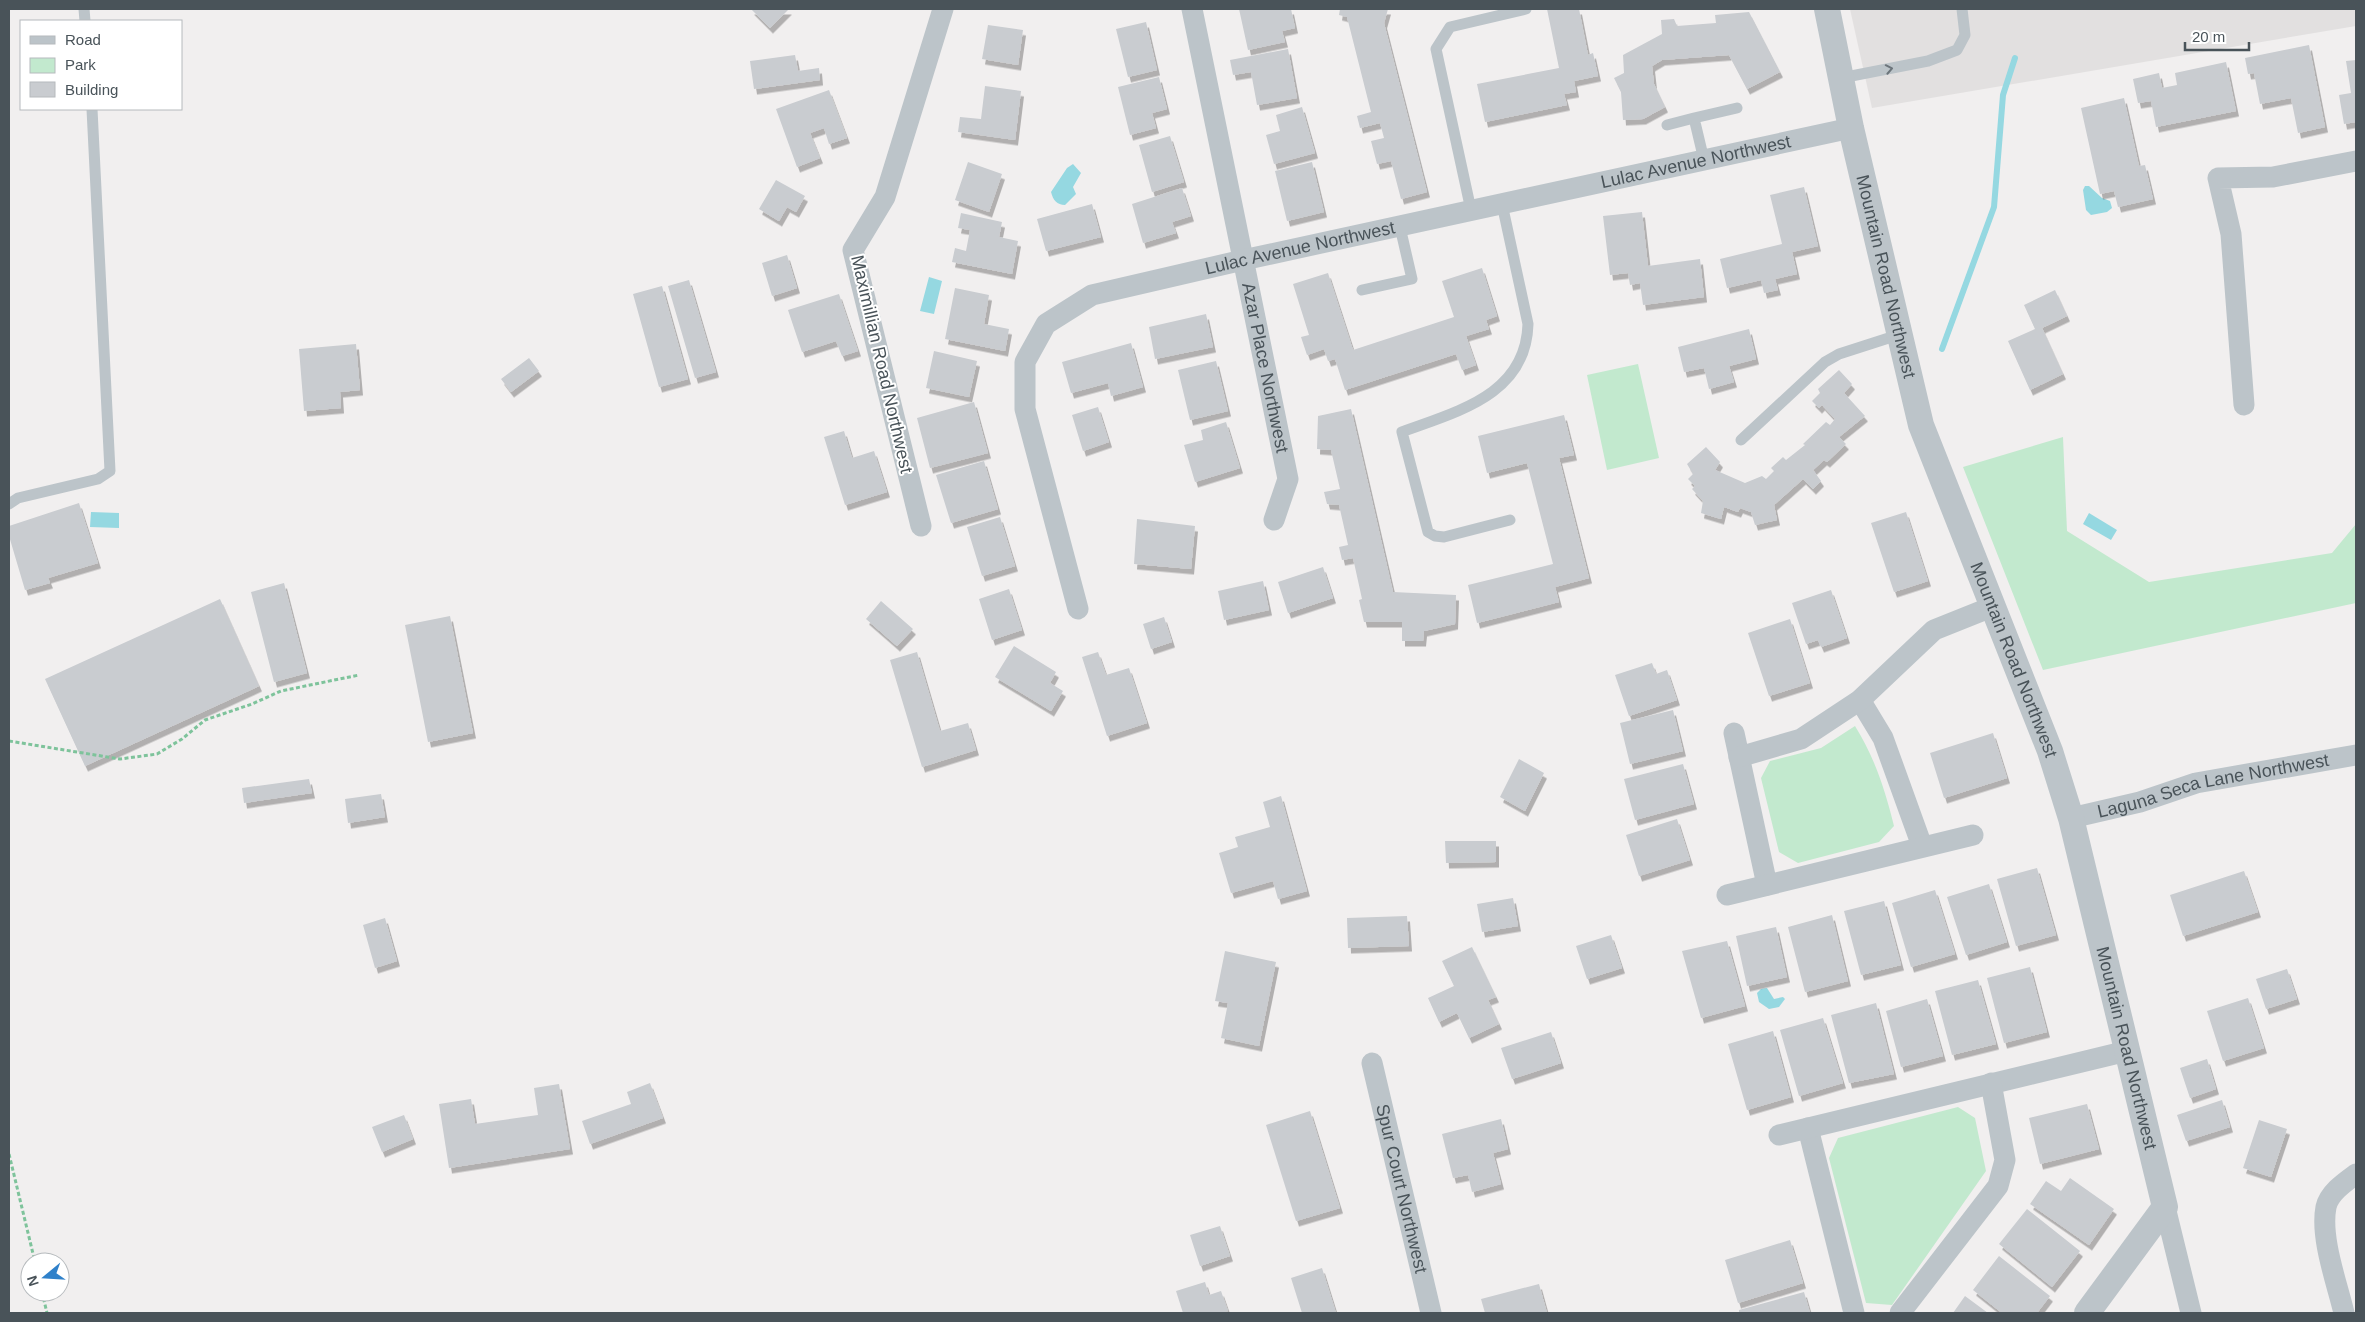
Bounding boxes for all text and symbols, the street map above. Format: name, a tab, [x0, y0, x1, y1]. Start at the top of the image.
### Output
legend	[20, 20, 182, 110]
scale bar	[2185, 20, 2249, 52]
text: 20 m	[2192, 28, 2225, 45]
text: Road	[65, 31, 101, 48]
text: Park	[65, 56, 96, 73]
one-way arrow	[1884, 64, 1893, 75]
text: Building	[65, 81, 118, 98]
street label: Lulac Avenue Northwest	[1599, 131, 1793, 192]
street label: Mountain Road Northwest	[1852, 173, 1920, 380]
street label: Lulac Avenue Northwest	[1203, 217, 1397, 278]
street label: Maximillian Road Northwest	[847, 253, 917, 475]
street label: Azar Place Northwest	[1238, 281, 1292, 454]
street label: Mountain Road Northwest	[1966, 559, 2061, 760]
street label: Laguna Seca Lane Northwest	[2095, 750, 2330, 822]
street label: Mountain Road Northwest	[2092, 944, 2161, 1152]
street label: Spur Court Northwest	[1372, 1102, 1431, 1275]
north arrow	[20, 1252, 70, 1302]
text: N	[23, 1274, 42, 1288]

